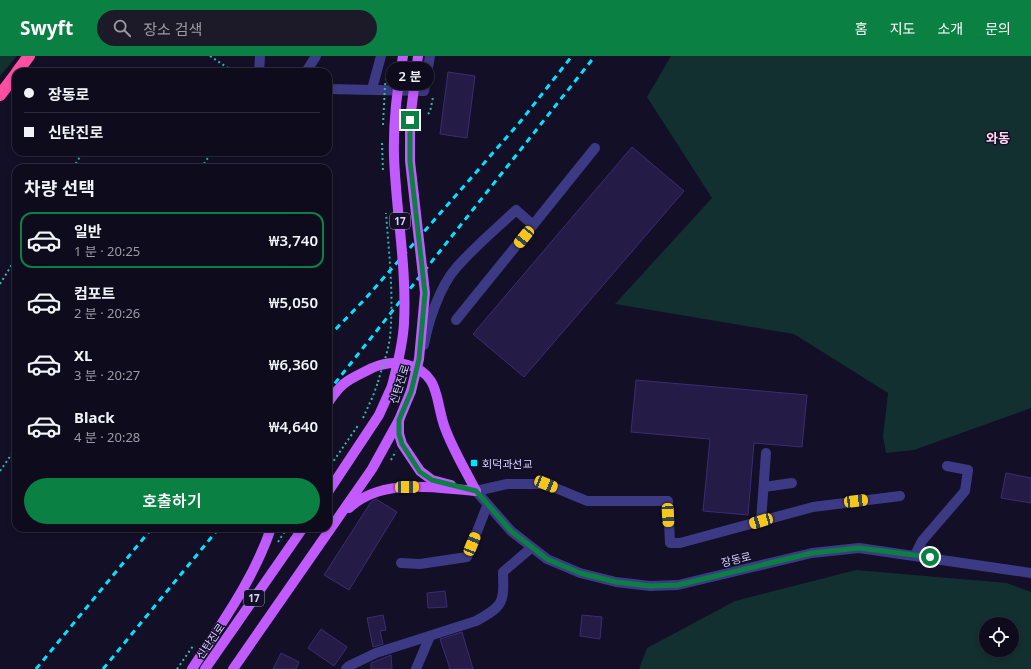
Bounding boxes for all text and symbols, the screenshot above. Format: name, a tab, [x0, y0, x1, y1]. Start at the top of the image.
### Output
search box	[97, 10, 377, 46]
text: Swyft	[20, 15, 73, 41]
icon: search	[111, 17, 133, 39]
text: 장소 검색	[143, 19, 202, 39]
text: 홈	[855, 19, 868, 38]
text: 지도	[890, 19, 915, 38]
text: 소개	[937, 19, 963, 38]
text: 문의	[985, 19, 1011, 38]
callout: 2 분	[386, 62, 434, 90]
text: 2 분	[399, 67, 421, 85]
text: 장동로	[48, 84, 89, 104]
route end	[401, 111, 419, 129]
text: 신탄진로	[48, 122, 103, 142]
district label: 와동	[986, 129, 1010, 147]
text: 차량 선택	[24, 176, 95, 200]
road number: 17	[390, 213, 410, 229]
text: 일반	[74, 221, 102, 241]
icon: car	[26, 222, 62, 258]
car	[512, 224, 536, 250]
text: ₩3,740	[269, 230, 318, 250]
text: 1 분 · 20:25	[74, 242, 140, 260]
text: 컴포트	[74, 283, 115, 303]
icon: car	[26, 284, 62, 320]
text: ₩5,050	[269, 292, 318, 312]
text: 2 분 · 20:26	[74, 304, 140, 322]
text: XL	[74, 345, 92, 365]
icon: car	[26, 346, 62, 382]
text: ₩6,360	[269, 354, 318, 374]
street label: 신탄진로	[386, 362, 412, 406]
text: 3 분 · 20:27	[74, 366, 140, 384]
text: Black	[74, 407, 114, 427]
icon: car	[26, 408, 62, 444]
text: ₩4,640	[269, 416, 318, 436]
text: 4 분 · 20:28	[74, 428, 140, 446]
place label: 회덕과선교	[482, 456, 533, 471]
marker: 회덕과선교	[469, 458, 479, 468]
car	[533, 474, 559, 494]
button: 호출하기	[24, 478, 320, 524]
car	[395, 481, 419, 493]
car	[843, 494, 869, 508]
car	[661, 503, 675, 527]
car	[748, 512, 774, 530]
car	[462, 531, 482, 557]
street label: 장동로	[719, 548, 753, 570]
route start	[921, 548, 939, 566]
road number: 17	[244, 590, 264, 606]
map controls	[979, 617, 1019, 657]
button: locate	[979, 617, 1019, 657]
street label: 신탄진로	[192, 620, 228, 662]

